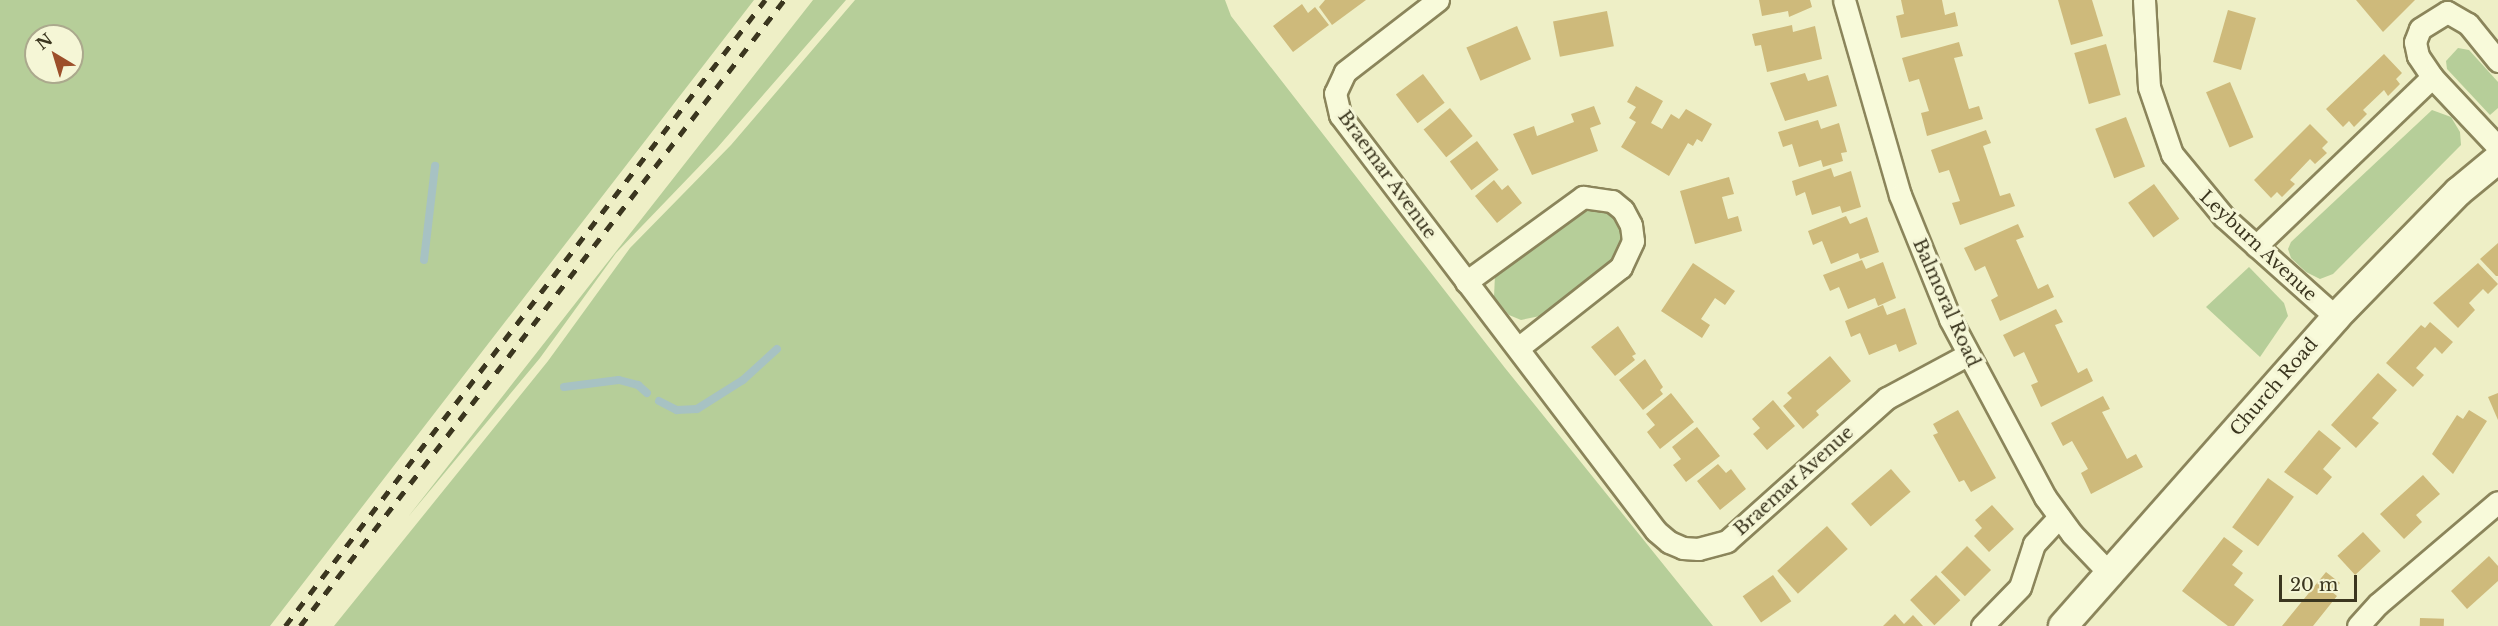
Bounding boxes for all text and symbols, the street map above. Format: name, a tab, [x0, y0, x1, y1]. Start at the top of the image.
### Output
north arrow	[24, 24, 84, 84]
text: N	[32, 29, 56, 54]
street label: Braemar Avenue	[1333, 106, 1441, 244]
street label: Leyburn Avenue	[2195, 186, 2321, 306]
street label: Balmoral Road	[1908, 235, 1984, 371]
street label: Church Road	[2226, 334, 2322, 440]
street label: Braemar Avenue	[1729, 421, 1859, 541]
scale bar	[2282, 563, 2360, 601]
text: 20 m	[2290, 574, 2338, 596]

